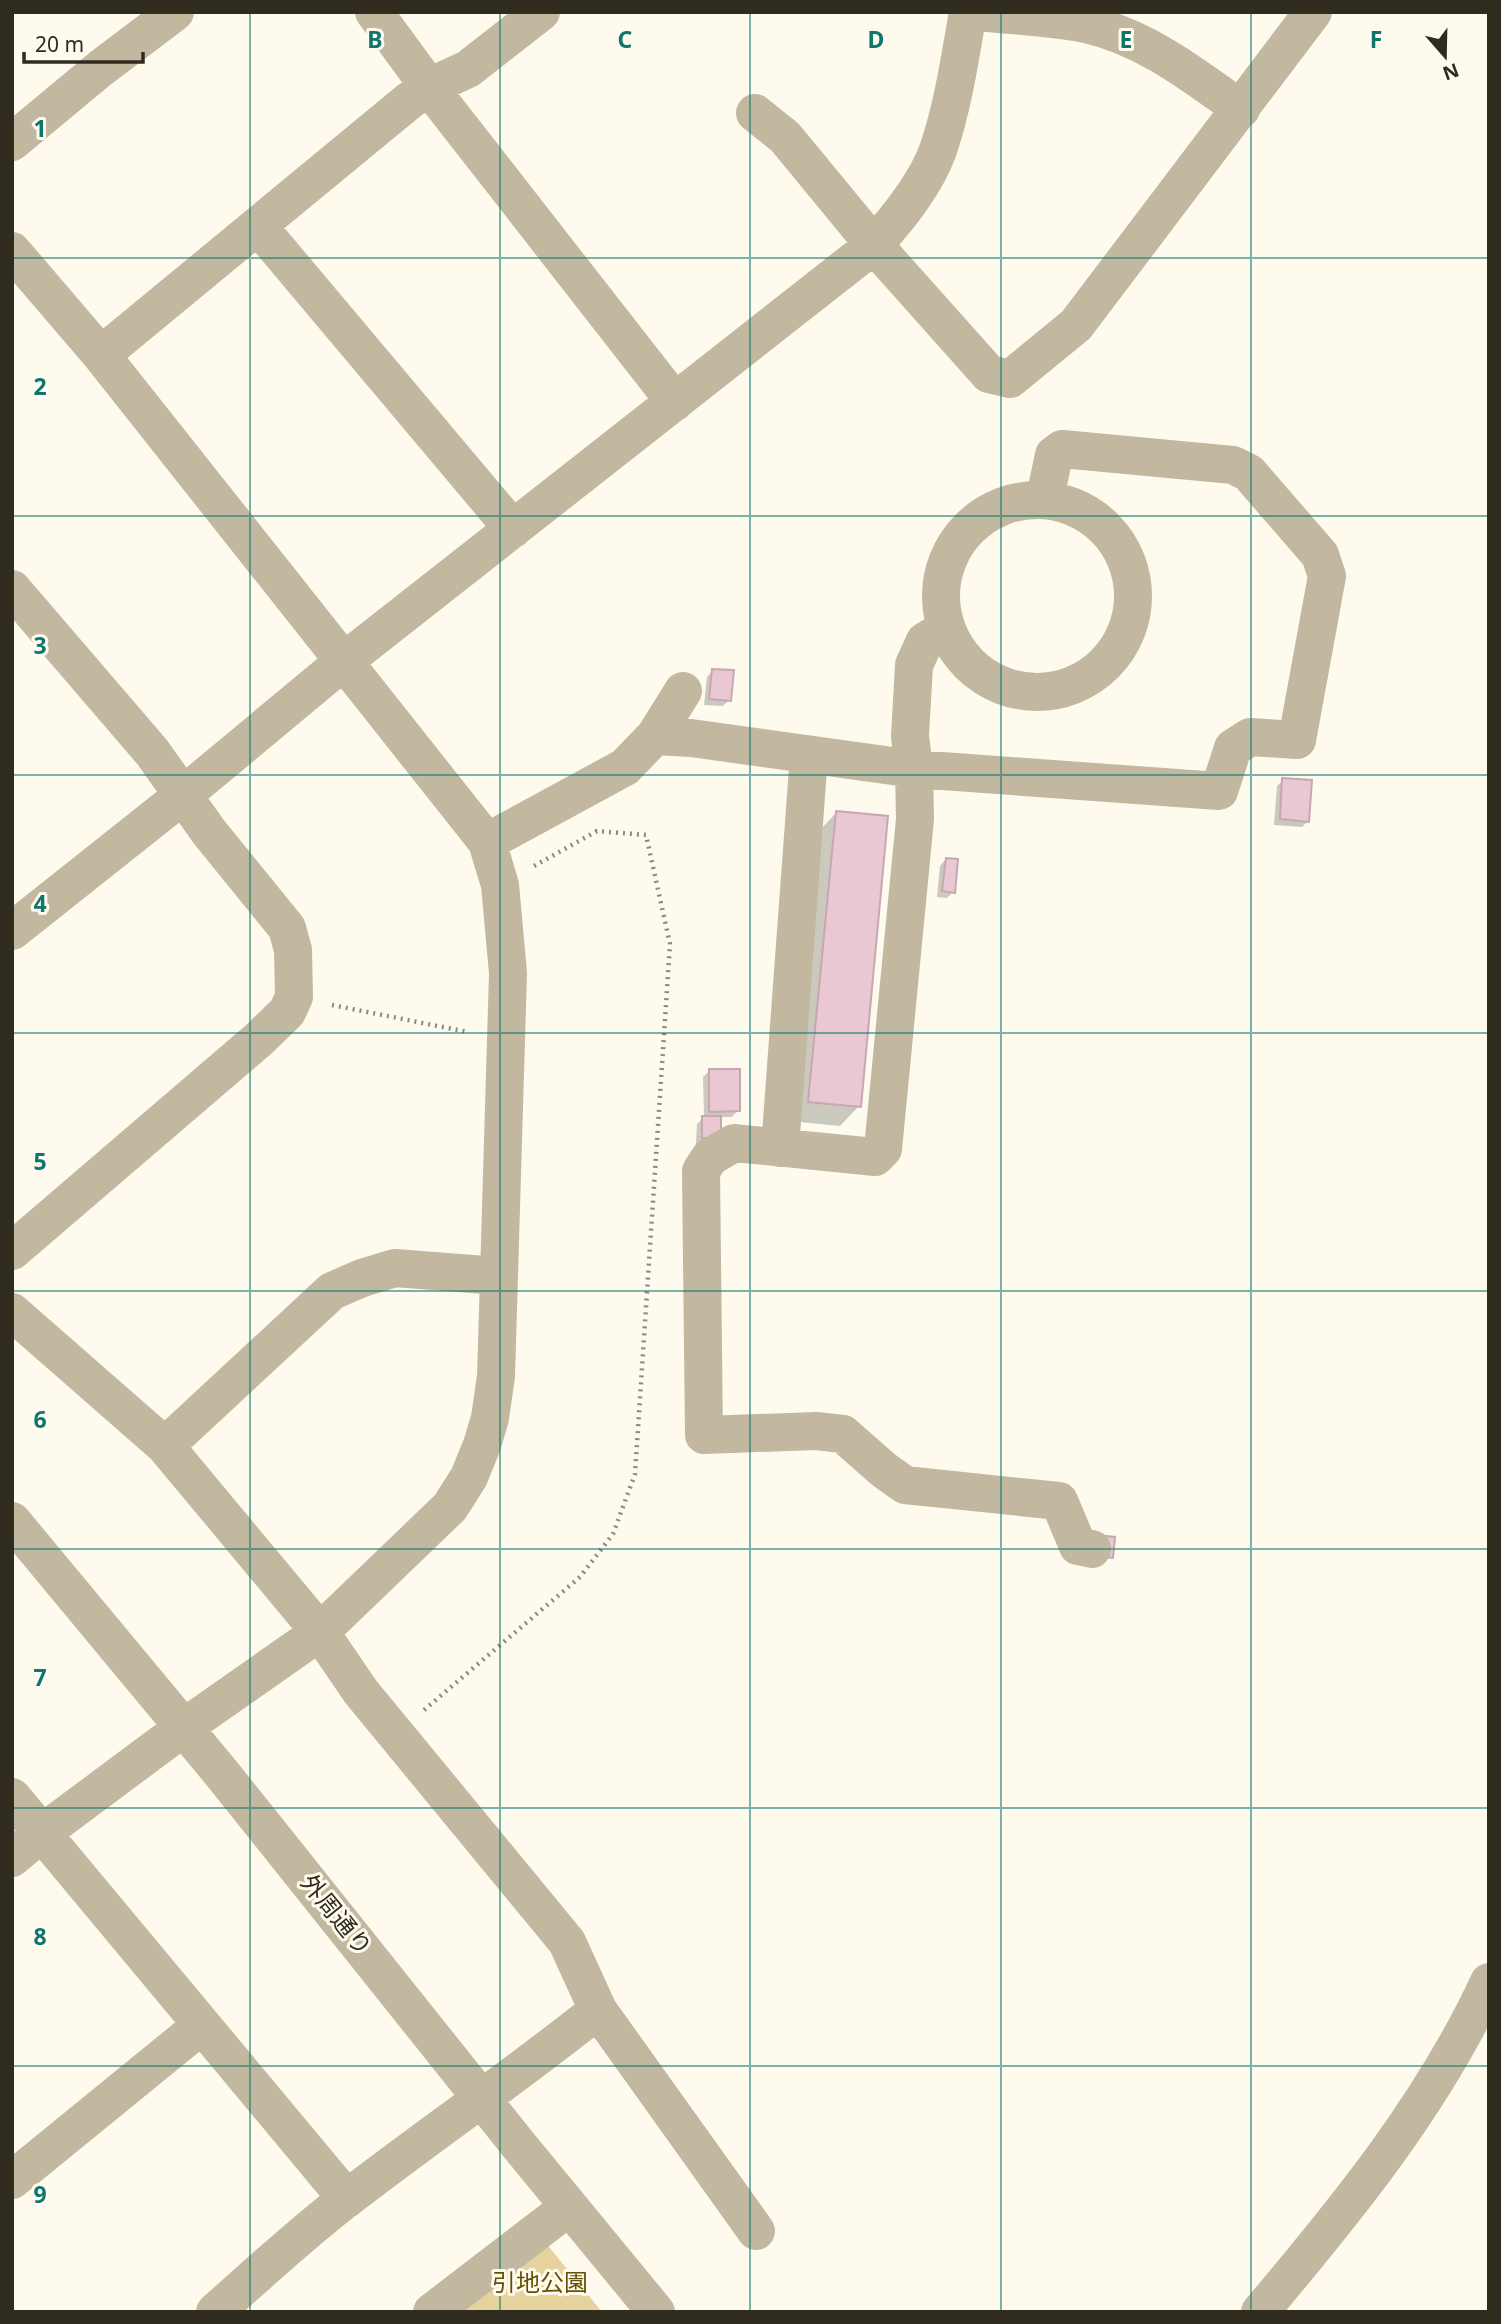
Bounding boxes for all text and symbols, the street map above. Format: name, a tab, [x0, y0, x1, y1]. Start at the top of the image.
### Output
scale bar	[24, 21, 144, 65]
north arrow	[1410, 21, 1480, 91]
text: B	[367, 23, 383, 55]
text: C	[618, 23, 633, 55]
text: D	[868, 23, 884, 55]
text: E	[1120, 23, 1132, 55]
text: F	[1370, 23, 1382, 55]
text: 20 m	[35, 30, 84, 58]
text: N	[1439, 57, 1463, 87]
text: 1	[33, 112, 47, 144]
text: 2	[33, 370, 47, 402]
text: 3	[33, 629, 47, 661]
text: 4	[33, 887, 47, 919]
text: 5	[33, 1145, 47, 1177]
text: 6	[33, 1403, 47, 1435]
text: 7	[33, 1661, 47, 1693]
street label: 外周通り	[294, 1866, 380, 1962]
text: 8	[33, 1920, 47, 1952]
text: 9	[33, 2178, 47, 2210]
park label: 引地公園	[492, 2265, 588, 2298]

